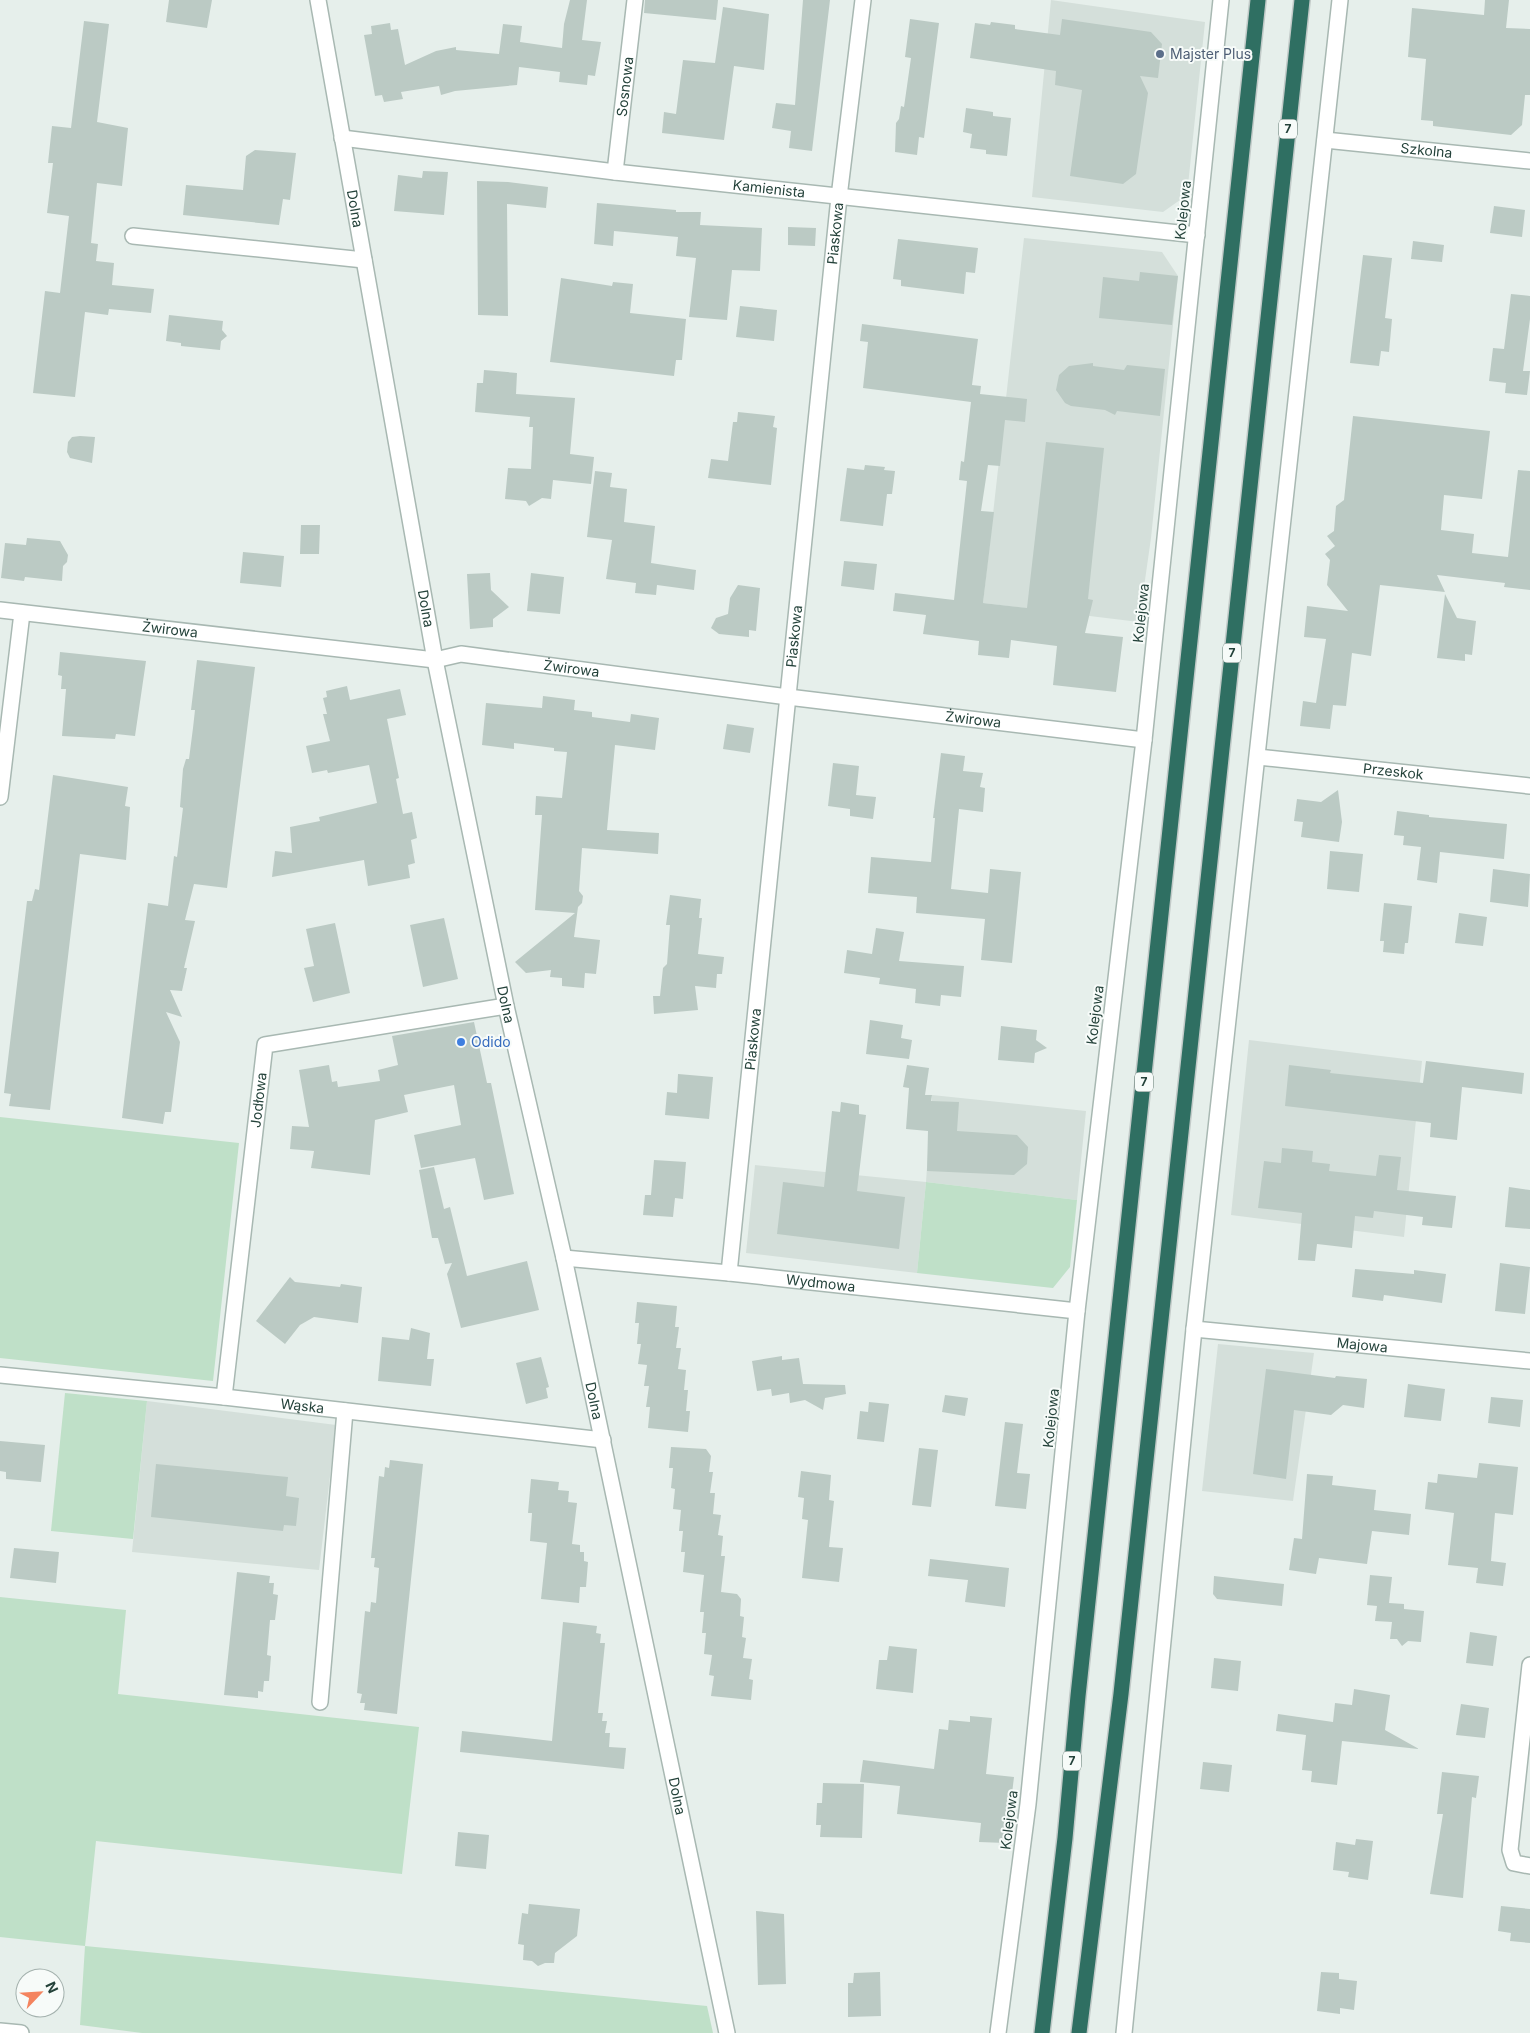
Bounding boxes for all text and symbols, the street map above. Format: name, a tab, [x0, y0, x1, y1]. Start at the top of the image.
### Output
place label: Majster Plus	[1170, 45, 1251, 62]
marker: Majster Plus	[1154, 48, 1166, 60]
street label: Sosnowa	[612, 55, 636, 118]
road number: 7	[1279, 120, 1297, 138]
street label: Szkolna	[1400, 139, 1453, 161]
street label: Kamienista	[732, 176, 806, 201]
street label: Kolejowa	[1171, 179, 1194, 241]
street label: Dolna	[344, 188, 367, 229]
street label: Piaskowa	[823, 201, 846, 265]
street label: Kolejowa	[1129, 582, 1152, 644]
street label: Dolna	[415, 588, 438, 629]
street label: Piaskowa	[782, 604, 805, 668]
street label: Żwirowa	[141, 617, 199, 641]
road number: 7	[1223, 644, 1241, 662]
street label: Żwirowa	[543, 656, 601, 680]
street label: Żwirowa	[944, 707, 1002, 731]
street label: Przeskok	[1362, 759, 1425, 783]
street label: Dolna	[494, 984, 519, 1025]
street label: Kolejowa	[1082, 984, 1107, 1046]
street label: Piaskowa	[741, 1007, 764, 1071]
place label: Odido	[471, 1033, 511, 1050]
marker: Odido	[455, 1036, 467, 1048]
street label: Jodłowa	[246, 1071, 270, 1129]
road number: 7	[1135, 1072, 1153, 1092]
street label: Wydmowa	[785, 1270, 856, 1295]
street label: Majowa	[1336, 1334, 1389, 1355]
street label: Dolna	[582, 1380, 607, 1421]
street label: Kolejowa	[1039, 1387, 1062, 1449]
street label: Wąska	[280, 1394, 325, 1416]
road number: 7	[1063, 1752, 1081, 1770]
street label: Dolna	[665, 1776, 690, 1816]
street label: Kolejowa	[996, 1789, 1021, 1851]
north arrow	[15, 1968, 65, 2018]
text: N	[42, 1979, 62, 1996]

